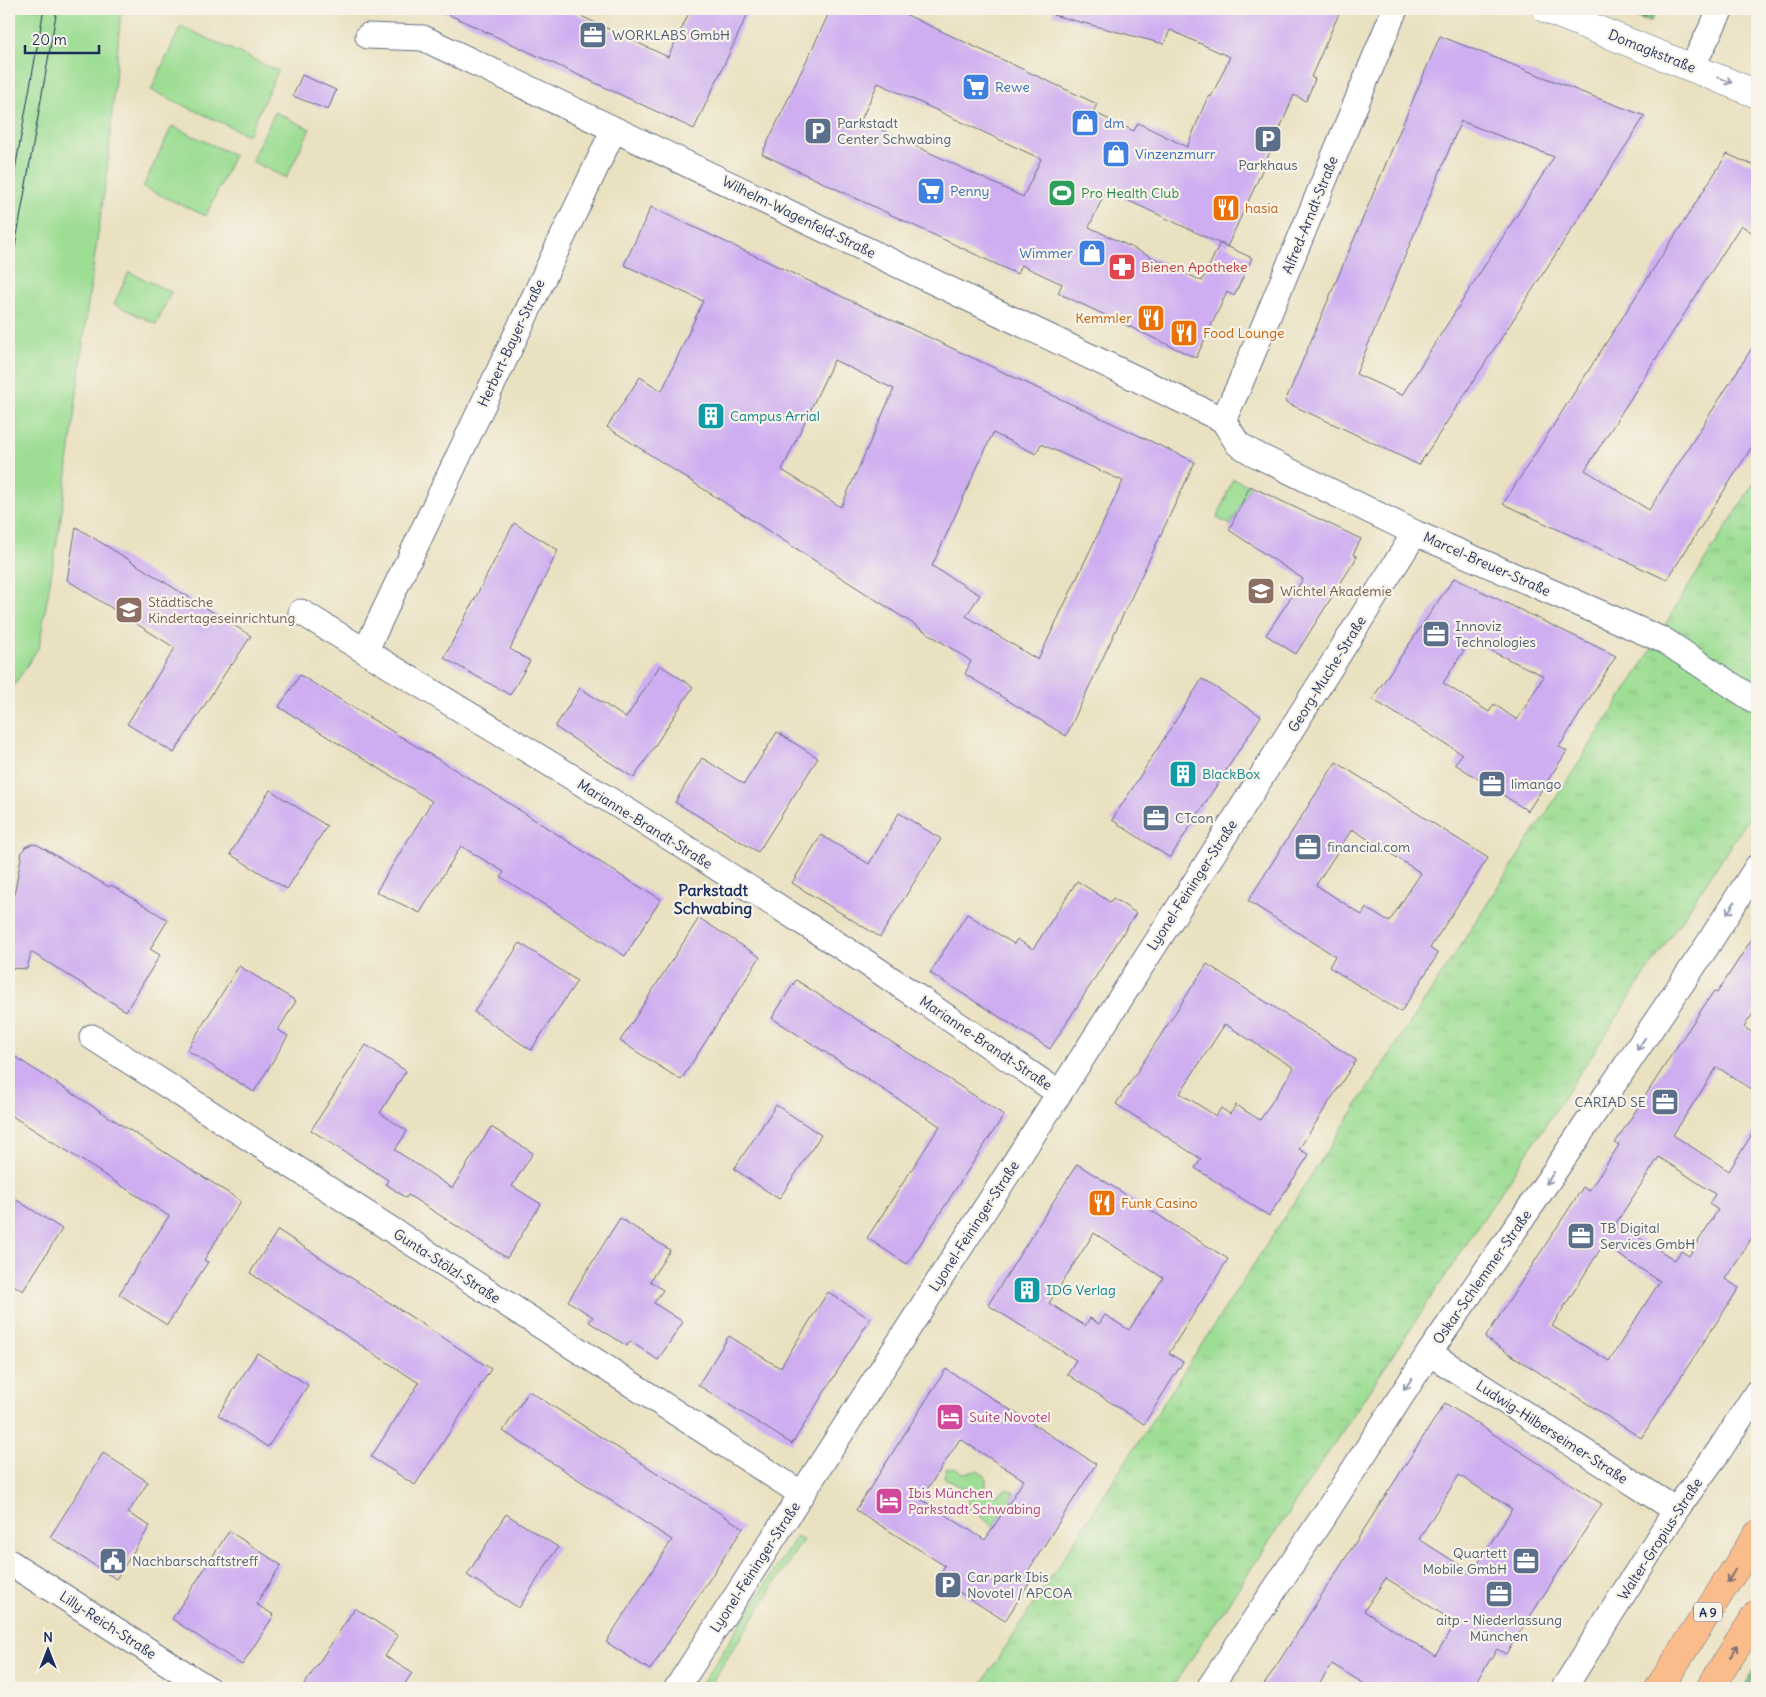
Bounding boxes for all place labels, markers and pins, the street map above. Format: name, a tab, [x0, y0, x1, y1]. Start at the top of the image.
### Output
office icon: WORKLABS GmbH	[578, 20, 608, 50]
place label: WORKLABS GmbH	[612, 26, 730, 44]
supermarket icon: Rewe	[961, 72, 991, 102]
place label: Rewe	[995, 78, 1030, 96]
shop icon: dm	[1070, 108, 1100, 138]
place label: Parkstadt Center Schwabing	[837, 114, 951, 148]
place label: dm	[1104, 114, 1125, 132]
parking icon: Parkstadt Center Schwabing	[803, 116, 833, 146]
parking icon: Parkhaus	[1253, 124, 1283, 154]
shop icon: Vinzenzmurr	[1101, 139, 1131, 169]
place label: Vinzenzmurr	[1135, 145, 1216, 163]
place label: Parkhaus	[1238, 156, 1298, 174]
supermarket icon: Penny	[916, 176, 946, 206]
sports icon: Pro Health Club	[1047, 178, 1077, 208]
place label: Penny	[950, 182, 990, 200]
place label: Pro Health Club	[1081, 184, 1179, 202]
restaurant icon: hasia	[1211, 193, 1241, 223]
place label: hasia	[1245, 199, 1279, 217]
shop icon: Wimmer	[1077, 238, 1107, 268]
place label: Wimmer	[1019, 244, 1073, 262]
pharmacy icon: Bienen Apotheke	[1107, 252, 1137, 282]
place label: Bienen Apotheke	[1141, 258, 1248, 276]
restaurant icon: Kemmler	[1136, 303, 1166, 333]
place label: Kemmler	[1075, 309, 1132, 327]
restaurant icon: Food Lounge	[1169, 318, 1199, 348]
place label: Food Lounge	[1203, 324, 1285, 342]
building icon: Campus Arrial	[696, 401, 726, 431]
place label: Campus Arrial	[730, 407, 820, 425]
school or university icon: Wichtel Akademie	[1246, 576, 1276, 606]
place label: Wichtel Akademie	[1280, 582, 1392, 600]
place label: Städtische Kindertageseinrichtung	[148, 593, 295, 627]
school or university icon: Städtische Kindertageseinrichtung	[114, 595, 144, 625]
place label: Innoviz Technologies	[1455, 617, 1536, 651]
office icon: Innoviz Technologies	[1421, 619, 1451, 649]
building icon: BlackBox	[1168, 759, 1198, 789]
place label: BlackBox	[1202, 765, 1260, 783]
office icon: limango	[1477, 769, 1507, 799]
place label: limango	[1511, 775, 1561, 793]
office icon: CTcon	[1141, 803, 1171, 833]
place label: CTcon	[1175, 809, 1214, 827]
office icon: financial.com	[1293, 832, 1323, 862]
place label: financial.com	[1327, 838, 1410, 856]
office icon: CARIAD SE	[1650, 1087, 1680, 1117]
place label: CARIAD SE	[1575, 1093, 1646, 1111]
restaurant icon: Funk Casino	[1087, 1188, 1117, 1218]
place label: Funk Casino	[1121, 1194, 1198, 1212]
place label: TB Digital Services GmbH	[1600, 1219, 1695, 1253]
office icon: TB Digital Services GmbH	[1566, 1221, 1596, 1251]
building icon: IDG Verlag	[1012, 1275, 1042, 1305]
place label: IDG Verlag	[1046, 1281, 1116, 1299]
hotel icon: Suite Novotel	[935, 1402, 965, 1432]
place label: Suite Novotel	[969, 1408, 1051, 1426]
place label: Ibis München Parkstadt Schwabing	[908, 1484, 1041, 1518]
hotel icon: Ibis München Parkstadt Schwabing	[874, 1486, 904, 1516]
place label: Quartett Mobile GmbH	[1423, 1544, 1507, 1578]
public building icon: Nachbarschaftstreff	[98, 1546, 128, 1576]
office icon: Quartett Mobile GmbH	[1511, 1546, 1541, 1576]
place label: Nachbarschaftstreff	[132, 1552, 258, 1570]
place label: Car park Ibis Novotel / APCOA	[967, 1568, 1072, 1602]
parking icon: Car park Ibis Novotel / APCOA	[933, 1570, 963, 1600]
office icon: aitp - Niederlassung München	[1484, 1579, 1514, 1609]
place label: aitp - Niederlassung München	[1436, 1611, 1562, 1645]

